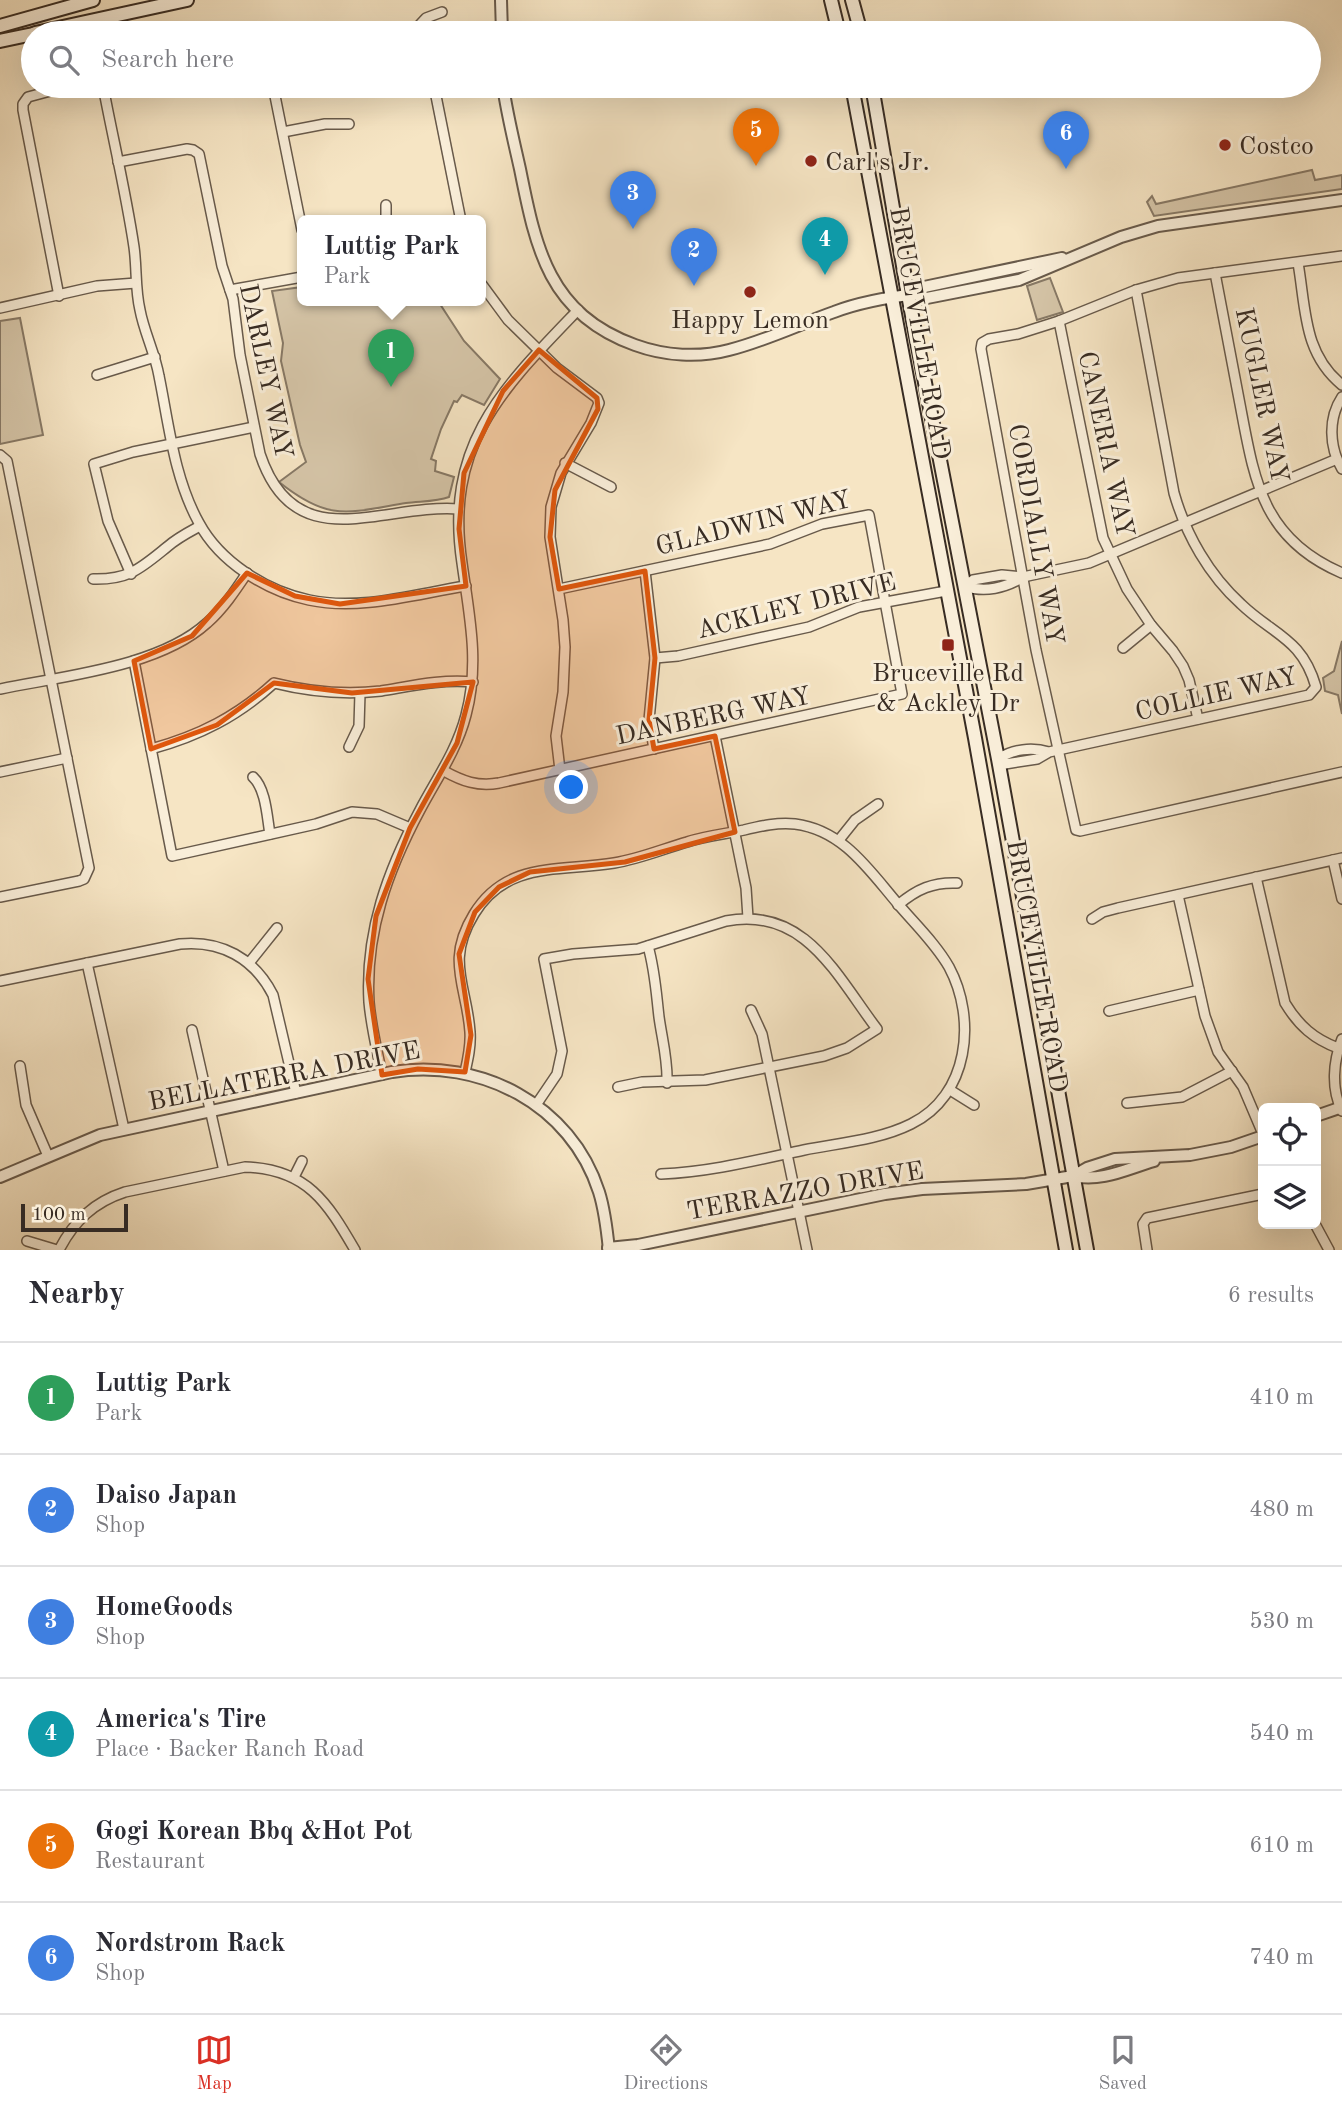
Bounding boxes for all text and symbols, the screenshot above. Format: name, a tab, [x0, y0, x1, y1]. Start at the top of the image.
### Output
search box	[21, 21, 1321, 98]
icon: search	[45, 41, 83, 79]
text: Search here	[101, 47, 234, 73]
pin: 5	[733, 108, 779, 166]
pin: 6	[1043, 111, 1089, 169]
place label: Costco	[1239, 134, 1314, 160]
marker: Costco	[1217, 137, 1233, 153]
place label: Carl's Jr.	[825, 150, 930, 176]
marker: Carl's Jr.	[803, 153, 819, 169]
pin: 3	[610, 171, 656, 229]
street label: BRUCEVILLE ROAD	[884, 205, 954, 462]
popup	[297, 215, 486, 306]
pin: 4	[802, 217, 848, 275]
pin: 2	[671, 228, 717, 286]
text: Luttig Park	[323, 234, 460, 260]
text: Park	[323, 265, 371, 288]
street label: DARLEY WAY	[234, 281, 296, 461]
marker: Happy Lemon	[742, 284, 758, 300]
street label: KUGLER WAY	[1230, 305, 1292, 486]
place label: Happy Lemon	[671, 308, 829, 334]
pin: 1	[368, 329, 414, 387]
street label: CANERIA WAY	[1073, 349, 1137, 540]
street label: CORDIALLY WAY	[1003, 422, 1067, 647]
street label: GLADWIN WAY	[653, 487, 854, 561]
street label: ACKLEY DRIVE	[694, 570, 899, 644]
marker: Bruceville Rd & Ackley Dr	[940, 637, 956, 653]
place label: Bruceville Rd & Ackley Dr	[872, 661, 1024, 717]
street label: COLLIE WAY	[1133, 664, 1300, 726]
street label: DANBERG WAY	[614, 684, 813, 750]
your location	[554, 770, 588, 804]
street label: BRUCEVILLE ROAD	[1001, 838, 1071, 1095]
street label: BELLATERRA DRIVE	[146, 1038, 422, 1116]
map controls	[1258, 1103, 1321, 1229]
button: locate	[1258, 1103, 1321, 1166]
street label: TERRAZZO DRIVE	[685, 1158, 926, 1226]
button: layers	[1258, 1166, 1321, 1229]
scale bar	[21, 1201, 128, 1233]
text: 100 m	[32, 1206, 85, 1225]
text: Nearby	[28, 1280, 125, 1310]
text: 6 results	[1228, 1284, 1314, 1307]
text: Luttig Park	[95, 1371, 231, 1397]
text: 1	[44, 1386, 58, 1409]
text: 410 m	[1249, 1386, 1314, 1409]
text: Park	[95, 1402, 142, 1425]
text: Daiso Japan	[95, 1483, 237, 1509]
text: 2	[44, 1498, 58, 1521]
text: 480 m	[1249, 1498, 1314, 1521]
text: Shop	[95, 1514, 145, 1537]
text: HomeGoods	[95, 1595, 233, 1621]
text: 3	[44, 1610, 58, 1633]
text: 530 m	[1249, 1610, 1314, 1633]
text: Shop	[95, 1626, 145, 1649]
text: America's Tire	[95, 1707, 267, 1733]
text: 4	[44, 1722, 58, 1745]
text: 540 m	[1249, 1722, 1314, 1745]
text: Place · Backer Ranch Road	[95, 1738, 364, 1761]
text: Gogi Korean Bbq &Hot Pot	[95, 1819, 412, 1845]
text: 5	[44, 1834, 58, 1857]
text: 610 m	[1249, 1834, 1314, 1857]
text: Restaurant	[95, 1850, 205, 1873]
text: Nordstrom Rack	[95, 1931, 285, 1957]
text: 6	[44, 1946, 58, 1969]
text: 740 m	[1249, 1946, 1314, 1969]
text: Shop	[95, 1962, 145, 1985]
tab: Map	[195, 2031, 233, 2096]
tab: Directions	[624, 2031, 708, 2096]
tab: Saved	[1098, 2031, 1147, 2096]

